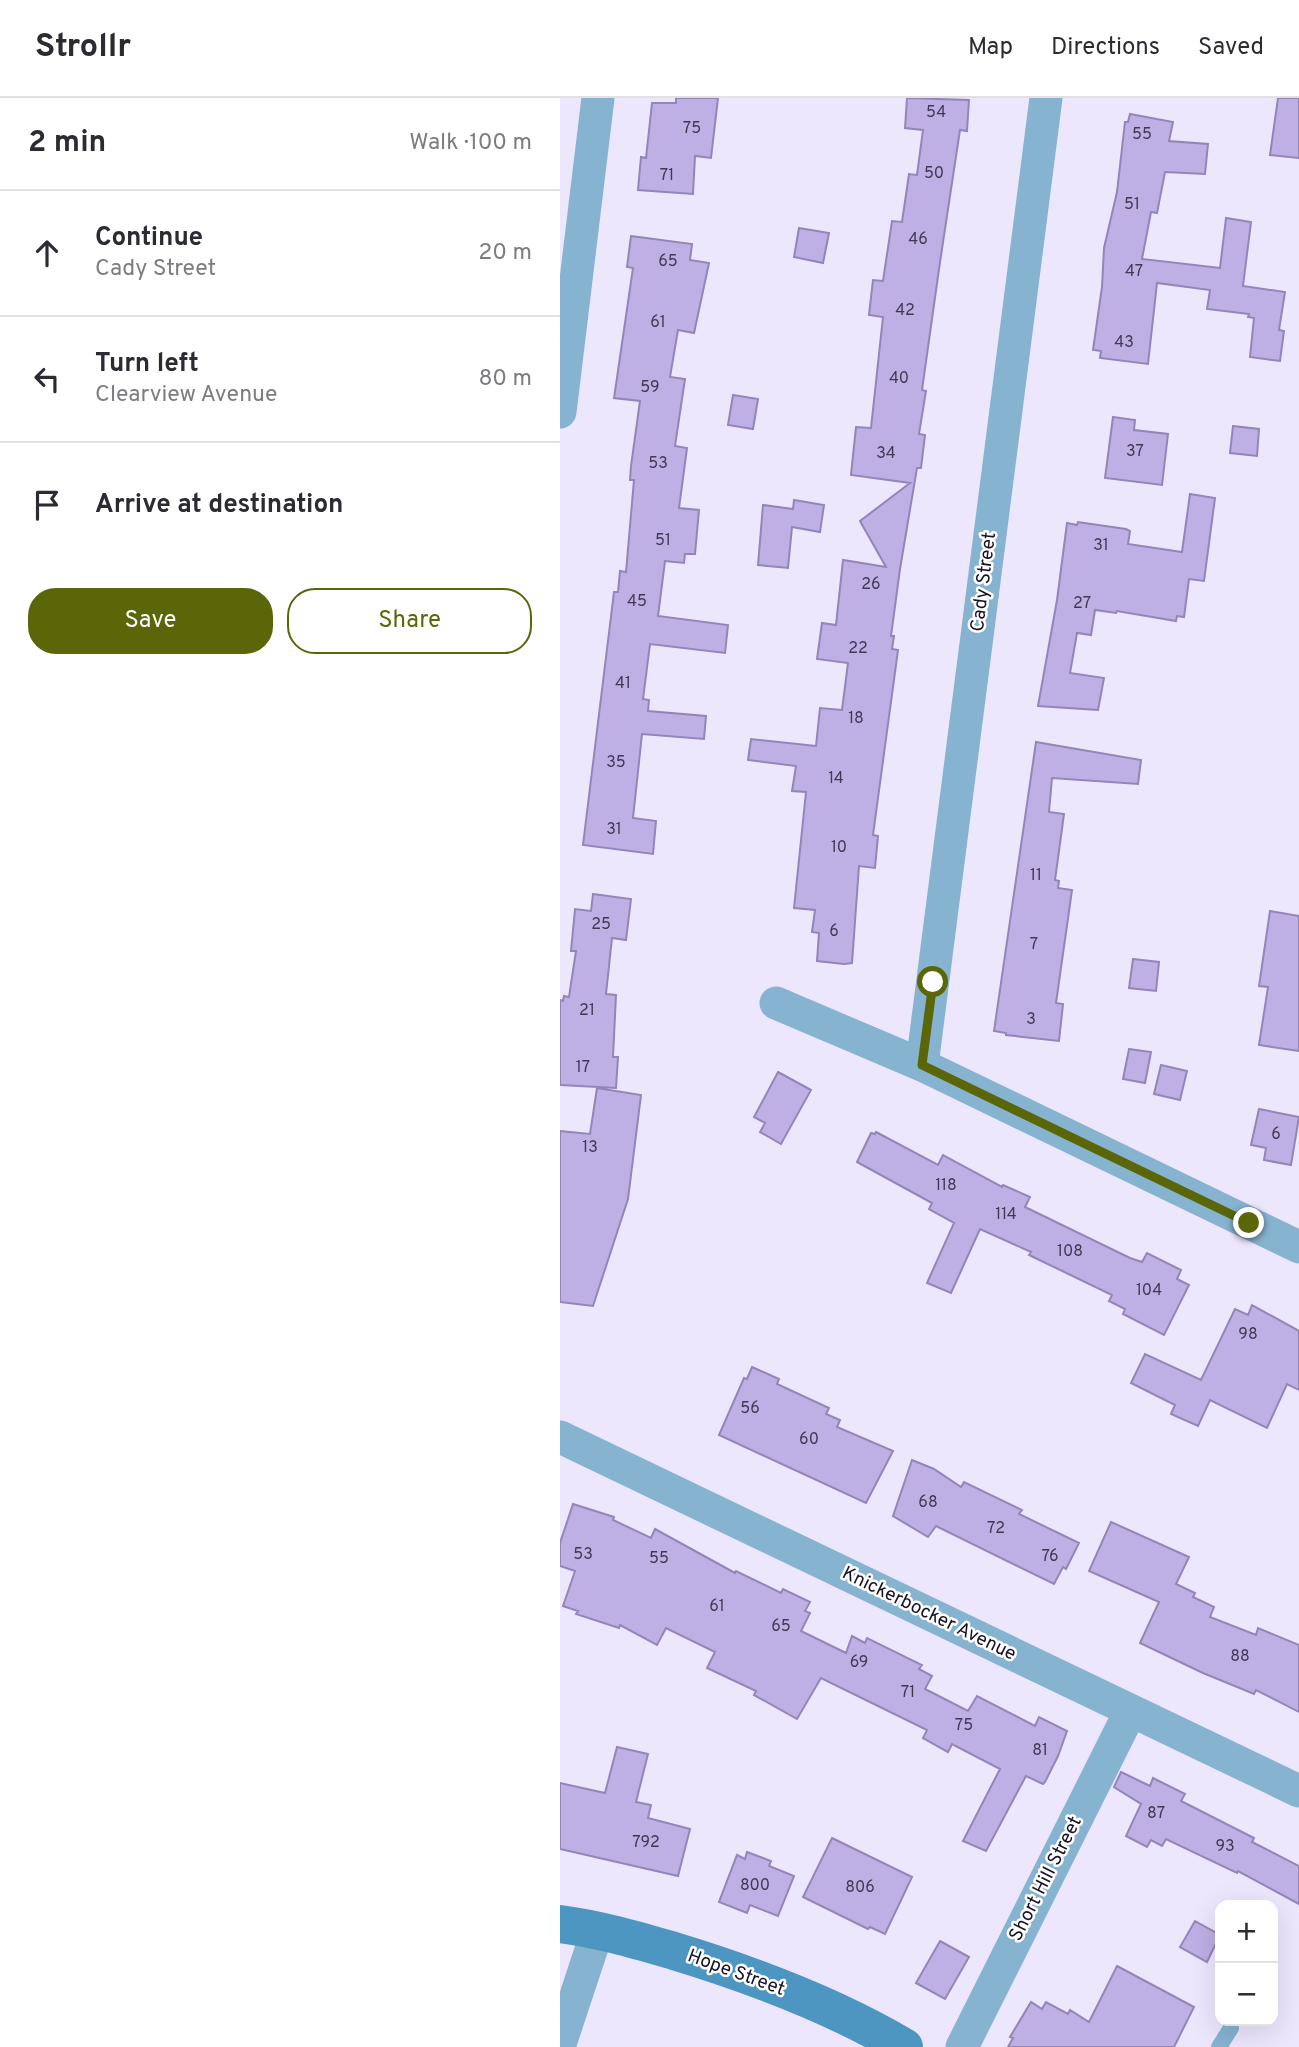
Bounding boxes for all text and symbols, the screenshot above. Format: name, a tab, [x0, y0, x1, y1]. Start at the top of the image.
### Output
text: Strollr	[35, 27, 131, 69]
text: Map	[968, 33, 1013, 63]
text: Directions	[1051, 33, 1160, 63]
text: Saved	[1198, 33, 1264, 63]
house number: 54	[926, 103, 946, 123]
house number: 75	[683, 119, 701, 139]
text: 2 min	[28, 125, 106, 162]
house number: 55	[1132, 125, 1152, 145]
text: Walk · 100 m	[409, 129, 532, 158]
house number: 50	[924, 164, 944, 184]
house number: 71	[660, 166, 674, 186]
house number: 51	[1124, 195, 1140, 215]
text: Continue	[95, 222, 203, 255]
house number: 46	[908, 230, 928, 250]
icon: ahead	[28, 234, 66, 272]
text: 20 m	[478, 239, 532, 268]
house number: 65	[658, 252, 678, 272]
text: Cady Street	[95, 255, 216, 284]
house number: 47	[1125, 262, 1143, 282]
house number: 42	[895, 301, 915, 321]
house number: 61	[650, 313, 666, 333]
house number: 43	[1114, 333, 1134, 353]
text: Turn left	[95, 348, 199, 381]
icon: left	[28, 360, 66, 398]
text: 80 m	[479, 365, 532, 394]
house number: 40	[889, 369, 909, 389]
house number: 59	[640, 378, 660, 398]
text: Clearview Avenue	[95, 381, 277, 410]
house number: 37	[1126, 442, 1144, 462]
house number: 34	[876, 444, 896, 464]
house number: 53	[648, 454, 668, 474]
icon: arrive	[28, 486, 66, 524]
text: Arrive at destination	[95, 489, 343, 522]
house number: 51	[655, 531, 671, 551]
street label: Cady Street	[966, 531, 1002, 633]
house number: 31	[1093, 536, 1109, 556]
house number: 26	[861, 575, 881, 595]
button: Save	[28, 588, 273, 654]
button: Share	[287, 588, 532, 654]
house number: 45	[627, 592, 647, 612]
house number: 27	[1073, 594, 1091, 614]
house number: 22	[848, 639, 868, 659]
house number: 41	[615, 674, 631, 694]
house number: 18	[848, 709, 864, 729]
house number: 35	[606, 753, 626, 773]
house number: 14	[828, 769, 844, 789]
house number: 31	[606, 820, 622, 840]
house number: 10	[831, 838, 847, 858]
house number: 11	[1030, 866, 1042, 886]
house number: 25	[591, 915, 611, 935]
house number: 6	[829, 922, 839, 942]
house number: 7	[1030, 935, 1038, 955]
route start	[917, 966, 948, 997]
house number: 21	[579, 1001, 595, 1021]
house number: 3	[1026, 1010, 1036, 1030]
house number: 17	[576, 1058, 590, 1078]
house number: 6	[1271, 1125, 1281, 1145]
house number: 13	[582, 1138, 598, 1158]
house number: 118	[935, 1176, 957, 1196]
house number: 114	[995, 1205, 1017, 1225]
route end	[1233, 1207, 1264, 1238]
house number: 108	[1057, 1242, 1083, 1262]
house number: 104	[1136, 1281, 1162, 1301]
house number: 98	[1238, 1325, 1258, 1345]
house number: 56	[740, 1399, 760, 1419]
house number: 60	[799, 1430, 819, 1450]
house number: 68	[918, 1493, 938, 1513]
house number: 72	[987, 1519, 1005, 1539]
house number: 53	[573, 1545, 593, 1565]
house number: 76	[1041, 1547, 1059, 1567]
house number: 55	[649, 1549, 669, 1569]
street label: Knickerbocker Avenue	[838, 1561, 1020, 1667]
house number: 61	[709, 1597, 725, 1617]
house number: 65	[771, 1617, 791, 1637]
house number: 88	[1230, 1647, 1250, 1667]
house number: 69	[850, 1653, 868, 1673]
house number: 71	[901, 1683, 915, 1703]
house number: 75	[955, 1716, 973, 1736]
house number: 81	[1032, 1741, 1048, 1761]
house number: 87	[1147, 1804, 1165, 1824]
street label: Short Hill Street	[1004, 1812, 1088, 1946]
house number: 792	[632, 1833, 660, 1853]
house number: 93	[1215, 1837, 1235, 1857]
house number: 800	[740, 1876, 770, 1896]
house number: 806	[845, 1878, 875, 1898]
map controls	[1215, 1900, 1278, 2026]
button: +	[1215, 1900, 1278, 1963]
street label: Hope Street	[684, 1944, 788, 2002]
button: −	[1215, 1963, 1278, 2026]

